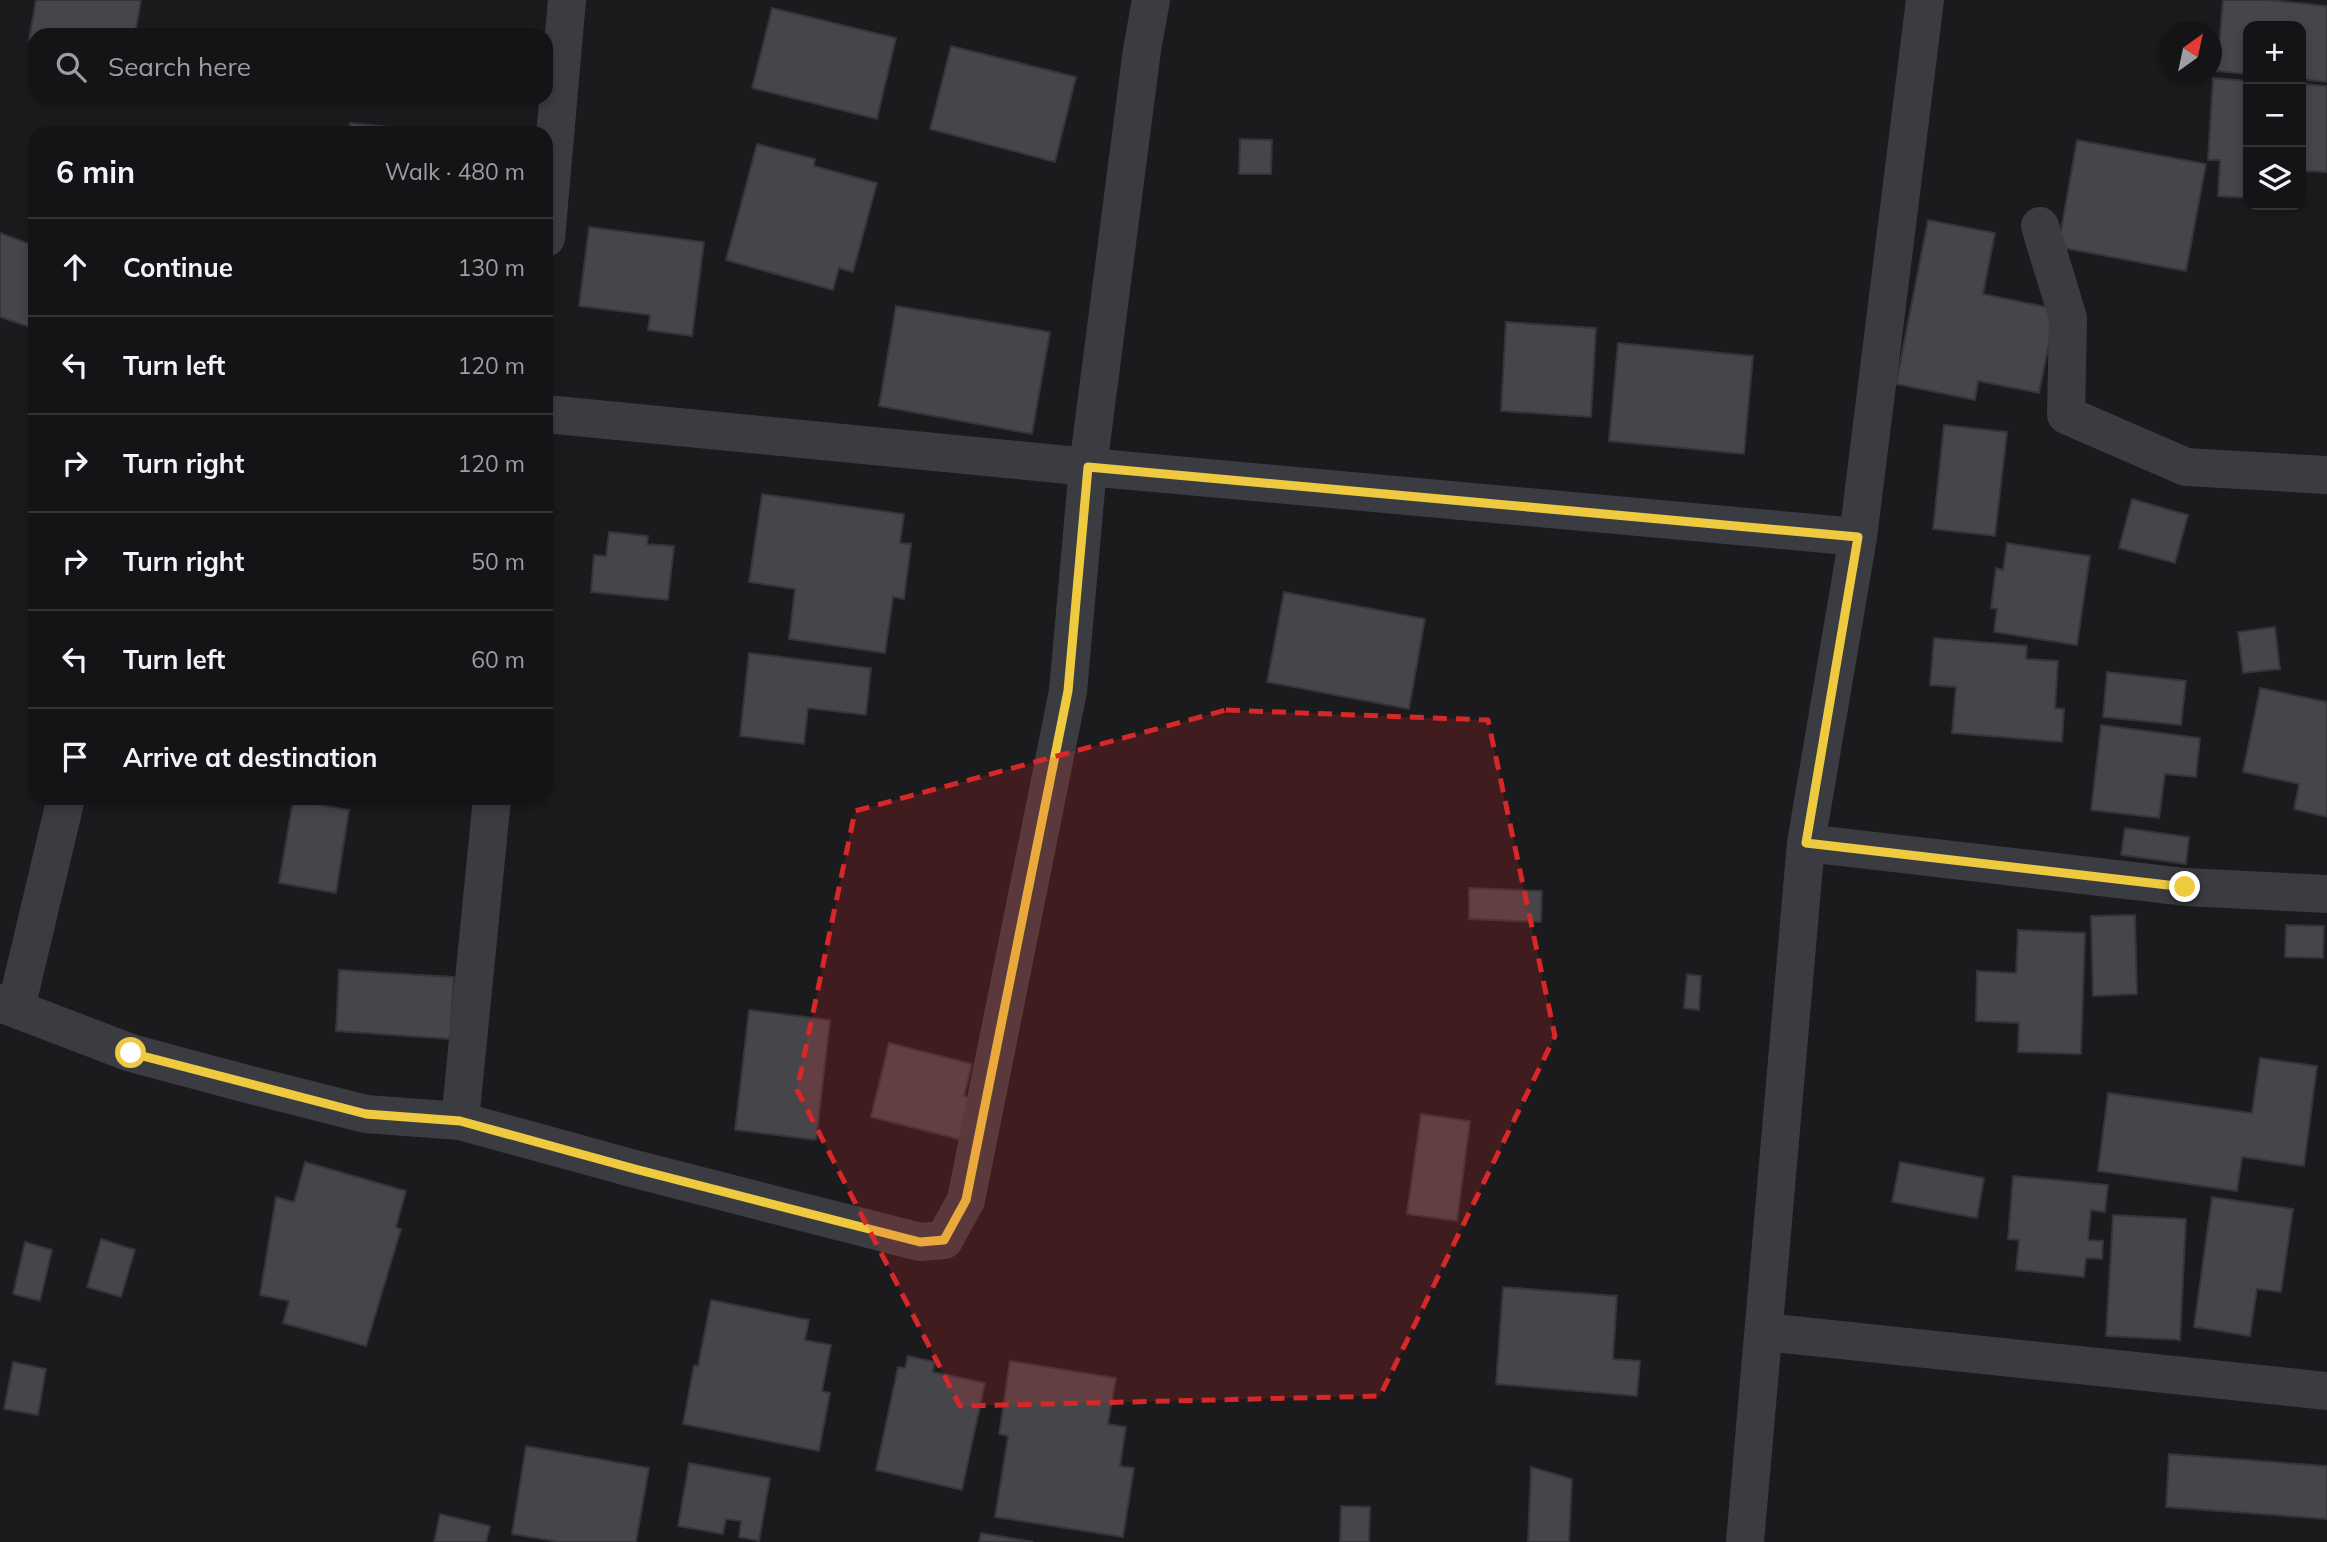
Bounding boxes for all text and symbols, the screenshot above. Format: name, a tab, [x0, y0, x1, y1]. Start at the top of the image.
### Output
north arrow	[2159, 21, 2222, 84]
map controls	[2243, 21, 2306, 210]
button: +	[2243, 21, 2306, 84]
search box	[28, 28, 553, 105]
icon: search	[52, 48, 90, 86]
text: Search here	[108, 50, 251, 83]
button: −	[2243, 84, 2306, 147]
button: layers	[2243, 147, 2306, 210]
text: 6 min	[56, 153, 135, 191]
text: Walk · 480 m	[385, 157, 525, 186]
icon: ahead	[56, 248, 94, 286]
text: Continue	[123, 251, 233, 284]
text: 130 m	[457, 253, 525, 282]
icon: left	[56, 346, 94, 384]
text: Turn left	[123, 349, 225, 382]
text: 120 m	[457, 351, 525, 380]
icon: right	[56, 444, 94, 482]
text: Turn right	[123, 447, 244, 480]
text: 120 m	[457, 449, 525, 478]
icon: right	[56, 542, 94, 580]
text: Turn right	[123, 545, 244, 578]
text: 50 m	[471, 547, 525, 576]
icon: left	[56, 640, 94, 678]
text: Turn left	[123, 643, 225, 676]
text: 60 m	[471, 645, 525, 674]
icon: arrive	[56, 738, 94, 776]
text: Arrive at destination	[123, 741, 378, 774]
route end	[2169, 871, 2200, 902]
route start	[115, 1037, 146, 1068]

